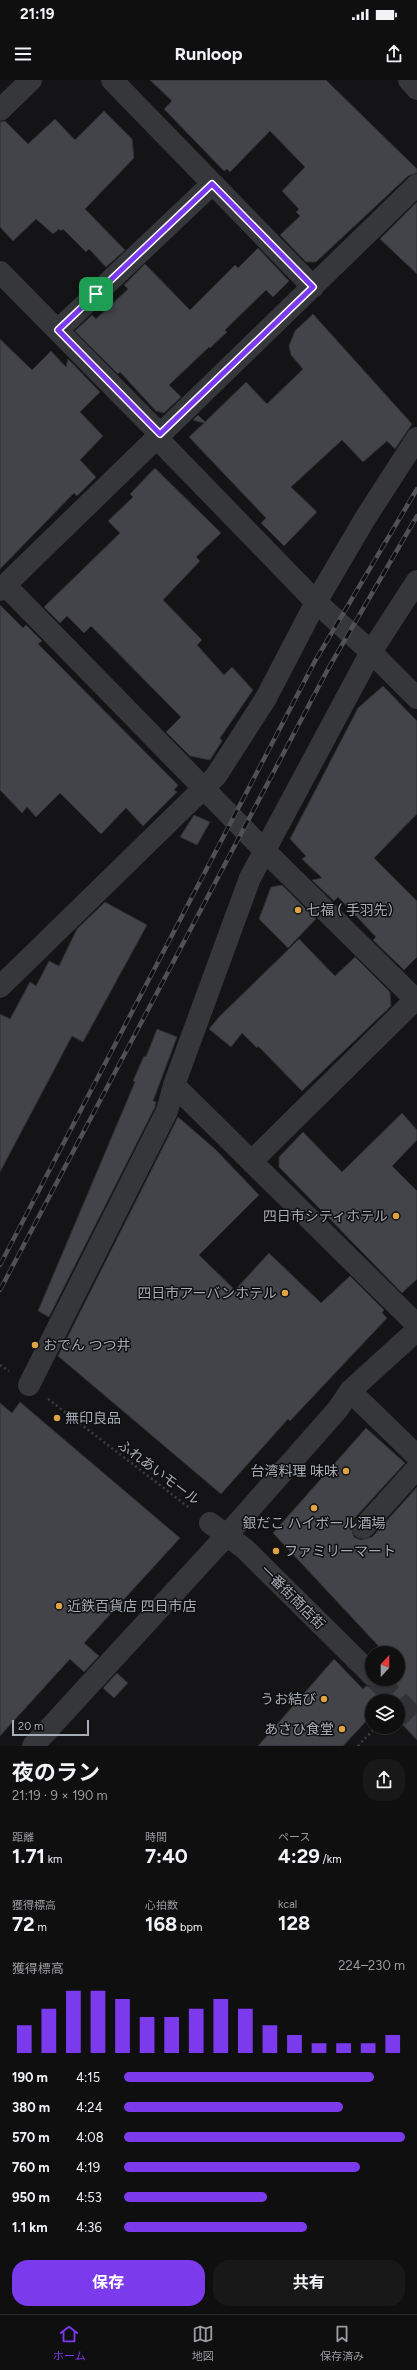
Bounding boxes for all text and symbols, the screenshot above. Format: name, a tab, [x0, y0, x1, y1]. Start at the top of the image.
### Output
text: 21:19	[20, 5, 55, 23]
icon: menu	[12, 43, 34, 65]
text: Runloop	[174, 43, 243, 65]
icon: share	[383, 43, 405, 65]
pin	[79, 277, 113, 311]
icon: arrive	[85, 283, 107, 305]
place label: 七福 ( 手羽先)	[306, 902, 393, 919]
marker: 七福 ( 手羽先)	[293, 905, 303, 915]
place label: 四日市シティホテル	[263, 1208, 388, 1225]
marker: 四日市シティホテル	[391, 1211, 401, 1221]
place label: 四日市アーバンホテル	[137, 1285, 277, 1302]
marker: 四日市アーバンホテル	[280, 1288, 290, 1298]
place label: おでん つつ井	[43, 1337, 130, 1354]
marker: おでん つつ井	[30, 1340, 40, 1350]
place label: 無印良品	[65, 1410, 121, 1427]
marker: 無印良品	[52, 1413, 62, 1423]
street label: ふれあいモール	[114, 1436, 203, 1509]
place label: 台湾料理 味味	[251, 1463, 338, 1480]
marker: 台湾料理 味味	[341, 1466, 351, 1476]
marker: 銀だこ ハイボール酒場	[309, 1503, 319, 1513]
place label: 銀だこ ハイボール酒場	[242, 1515, 386, 1532]
place label: ファミリーマート	[284, 1543, 396, 1560]
marker: ファミリーマート	[271, 1546, 281, 1556]
street label: 一番街商店街	[257, 1562, 328, 1633]
place label: 近鉄百貨店 四日市店	[67, 1598, 196, 1615]
marker: 近鉄百貨店 四日市店	[54, 1601, 64, 1611]
north arrow	[365, 1646, 405, 1686]
map controls	[365, 1646, 405, 1734]
place label: うお結び	[260, 1691, 316, 1708]
marker: うお結び	[319, 1694, 329, 1704]
button: layers	[365, 1694, 405, 1734]
scale bar	[12, 1718, 89, 1737]
text: 20 m	[18, 1720, 43, 1733]
place label: あさひ食堂	[264, 1721, 334, 1738]
marker: あさひ食堂	[337, 1724, 347, 1734]
text: 夜のラン	[12, 1759, 100, 1786]
button: share	[363, 1759, 405, 1801]
text: 21:19 · 9 × 190 m	[12, 1788, 108, 1803]
text: 距離	[12, 1831, 34, 1844]
text: 時間	[145, 1831, 167, 1844]
text: ペース	[278, 1831, 310, 1844]
text: 1.71	[12, 1844, 45, 1868]
text: 7:40	[145, 1844, 188, 1868]
text: 4:29	[278, 1844, 320, 1868]
text: km	[45, 1853, 62, 1866]
text: /km	[320, 1853, 342, 1866]
text: kcal	[278, 1898, 297, 1911]
text: 獲得標高	[12, 1899, 56, 1912]
text: 心拍数	[145, 1899, 178, 1912]
text: 128	[278, 1911, 310, 1935]
text: 72	[12, 1912, 35, 1936]
text: 168	[145, 1912, 177, 1936]
text: m	[35, 1921, 47, 1934]
text: bpm	[177, 1921, 202, 1934]
text: 224–230 m	[338, 1958, 405, 1973]
text: 獲得標高	[12, 1961, 64, 1976]
text: 190 m	[12, 2070, 48, 2085]
text: 4:15	[76, 2070, 100, 2085]
text: 380 m	[12, 2100, 50, 2115]
text: 4:24	[76, 2100, 103, 2115]
text: 570 m	[12, 2130, 50, 2145]
text: 4:08	[76, 2130, 104, 2145]
text: 760 m	[12, 2160, 50, 2175]
text: 4:19	[76, 2160, 100, 2175]
text: 950 m	[12, 2190, 50, 2205]
text: 4:53	[76, 2190, 102, 2205]
text: 1.1 km	[12, 2220, 48, 2235]
text: 4:36	[76, 2220, 102, 2235]
button: 保存	[12, 2260, 205, 2306]
button: 共有	[213, 2260, 405, 2306]
tab: ホーム	[53, 2323, 86, 2363]
tab: 地図	[192, 2323, 214, 2363]
tab: 保存済み	[320, 2323, 364, 2363]

